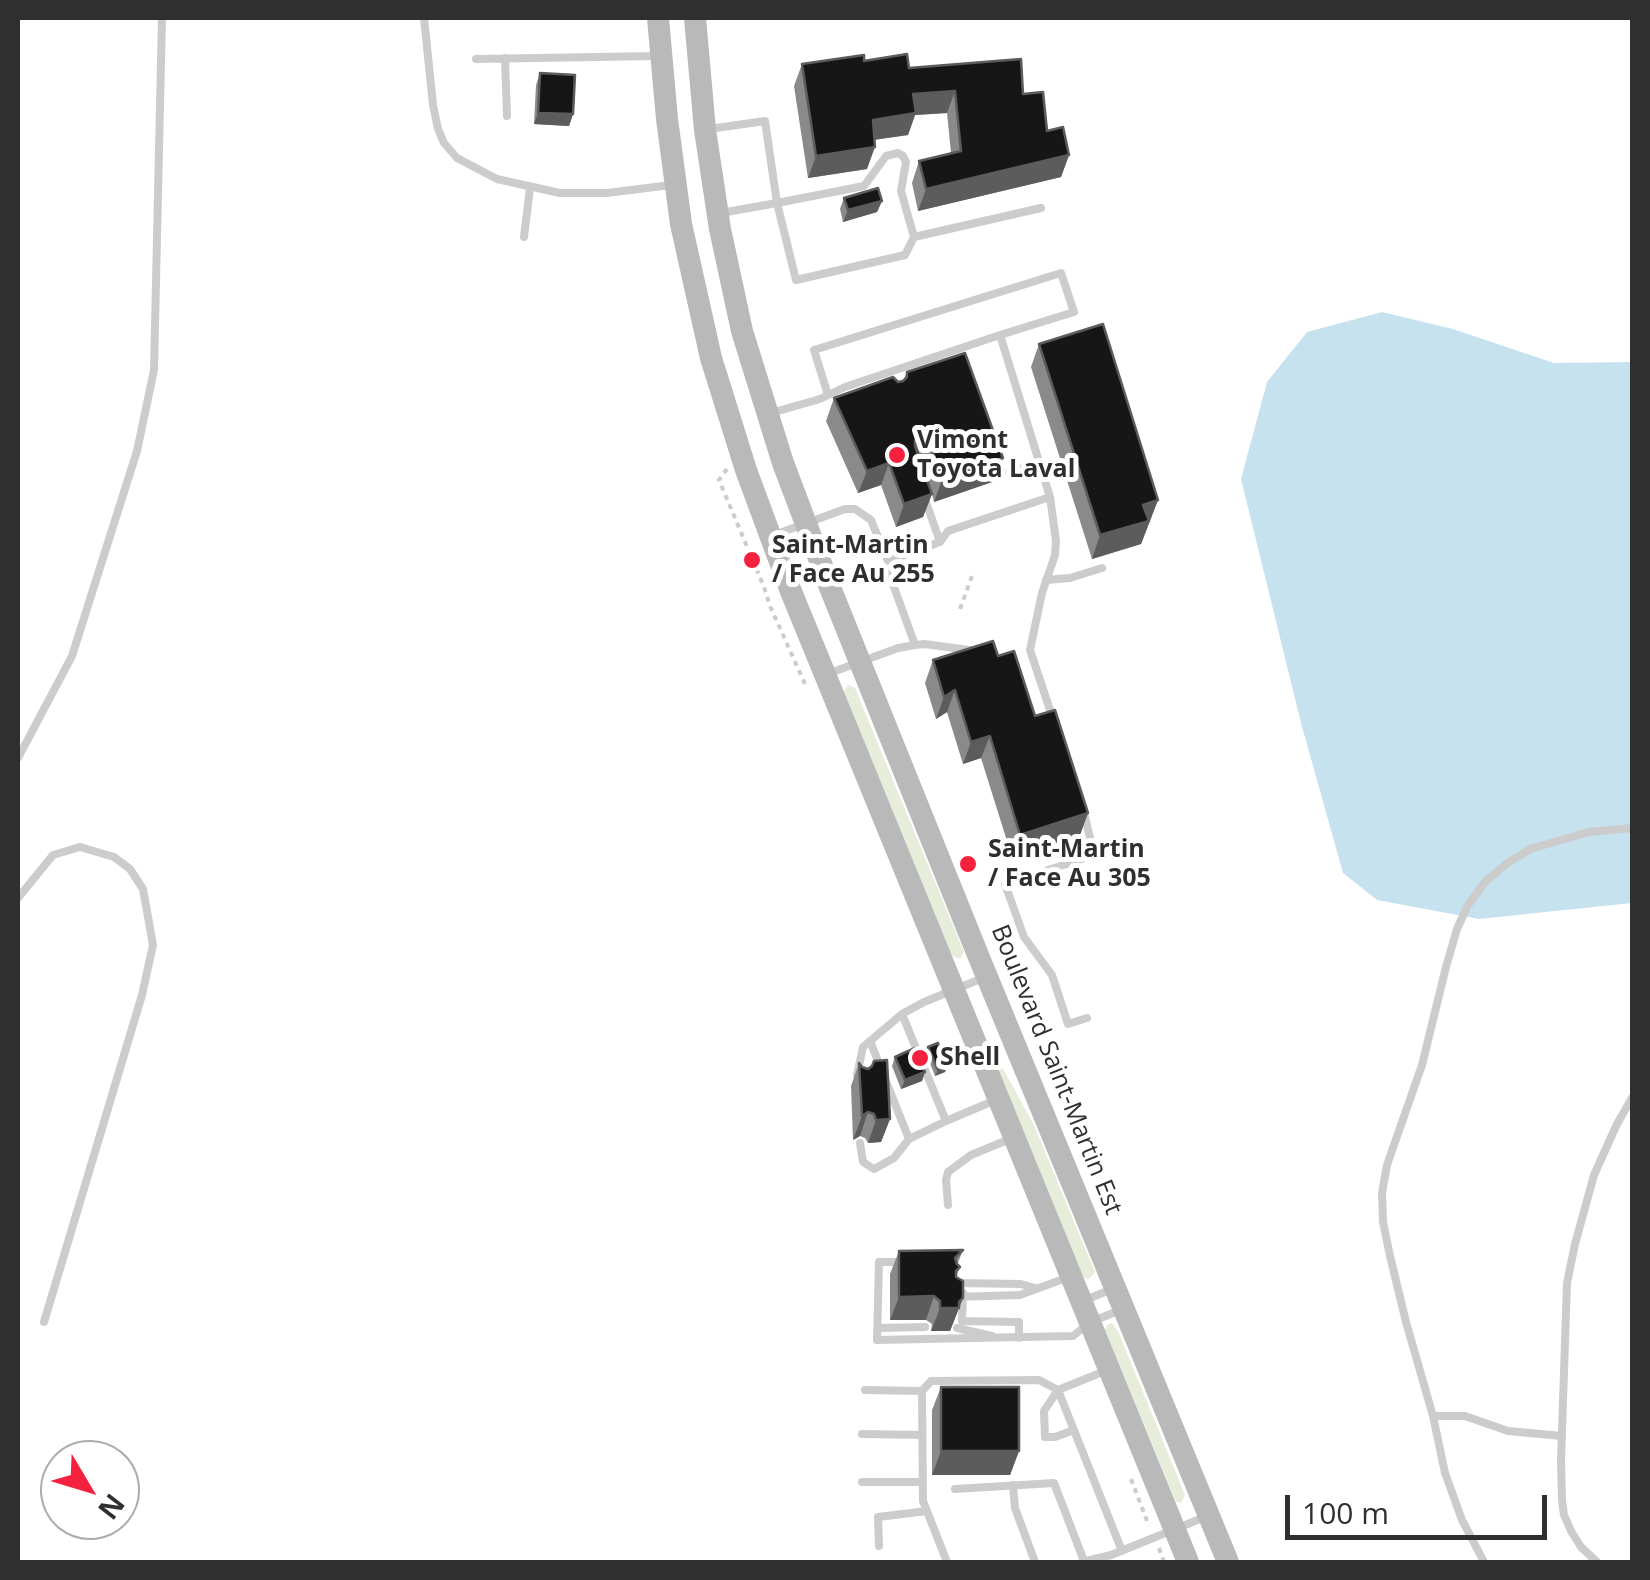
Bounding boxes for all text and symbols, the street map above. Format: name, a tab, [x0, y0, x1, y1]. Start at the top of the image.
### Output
place label: Vimont Toyota Laval	[917, 426, 1075, 485]
marker: Vimont Toyota Laval	[886, 444, 908, 466]
place label: Saint-Martin / Face Au 255	[772, 531, 935, 590]
marker: Saint-Martin / Face Au 255	[741, 549, 763, 571]
place label: Saint-Martin / Face Au 305	[988, 835, 1151, 894]
marker: Saint-Martin / Face Au 305	[957, 853, 979, 875]
street label: Boulevard Saint-Martin Est	[984, 921, 1128, 1219]
place label: Shell	[940, 1043, 1000, 1073]
marker: Shell	[909, 1047, 931, 1069]
north arrow	[40, 1440, 140, 1540]
scale bar	[1290, 1475, 1552, 1537]
text: N	[90, 1487, 134, 1528]
text: 100 m	[1302, 1492, 1389, 1533]

